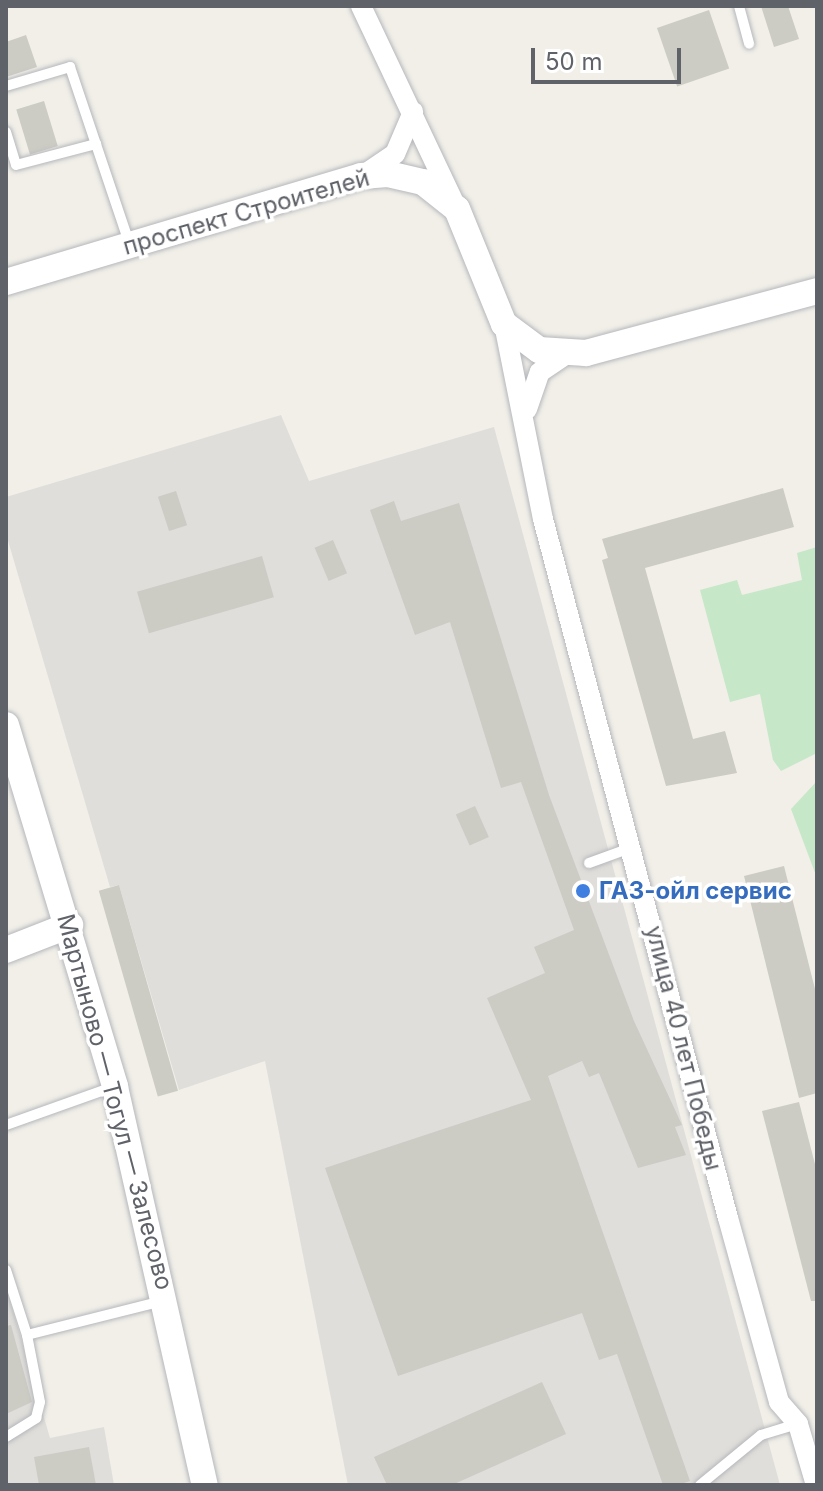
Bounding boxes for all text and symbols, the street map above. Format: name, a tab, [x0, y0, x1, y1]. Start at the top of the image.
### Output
scale bar	[535, 32, 685, 82]
text: 50 m	[545, 47, 603, 76]
street label: проспект Строителей	[119, 163, 373, 261]
place label: ГАЗ-ойл сервис	[599, 877, 792, 905]
marker: ГАЗ-ойл сервис	[574, 882, 592, 900]
street label: Мартыново — Тогул — Залесово	[51, 911, 179, 1293]
street label: улица 40 лет Победы	[640, 923, 728, 1173]

